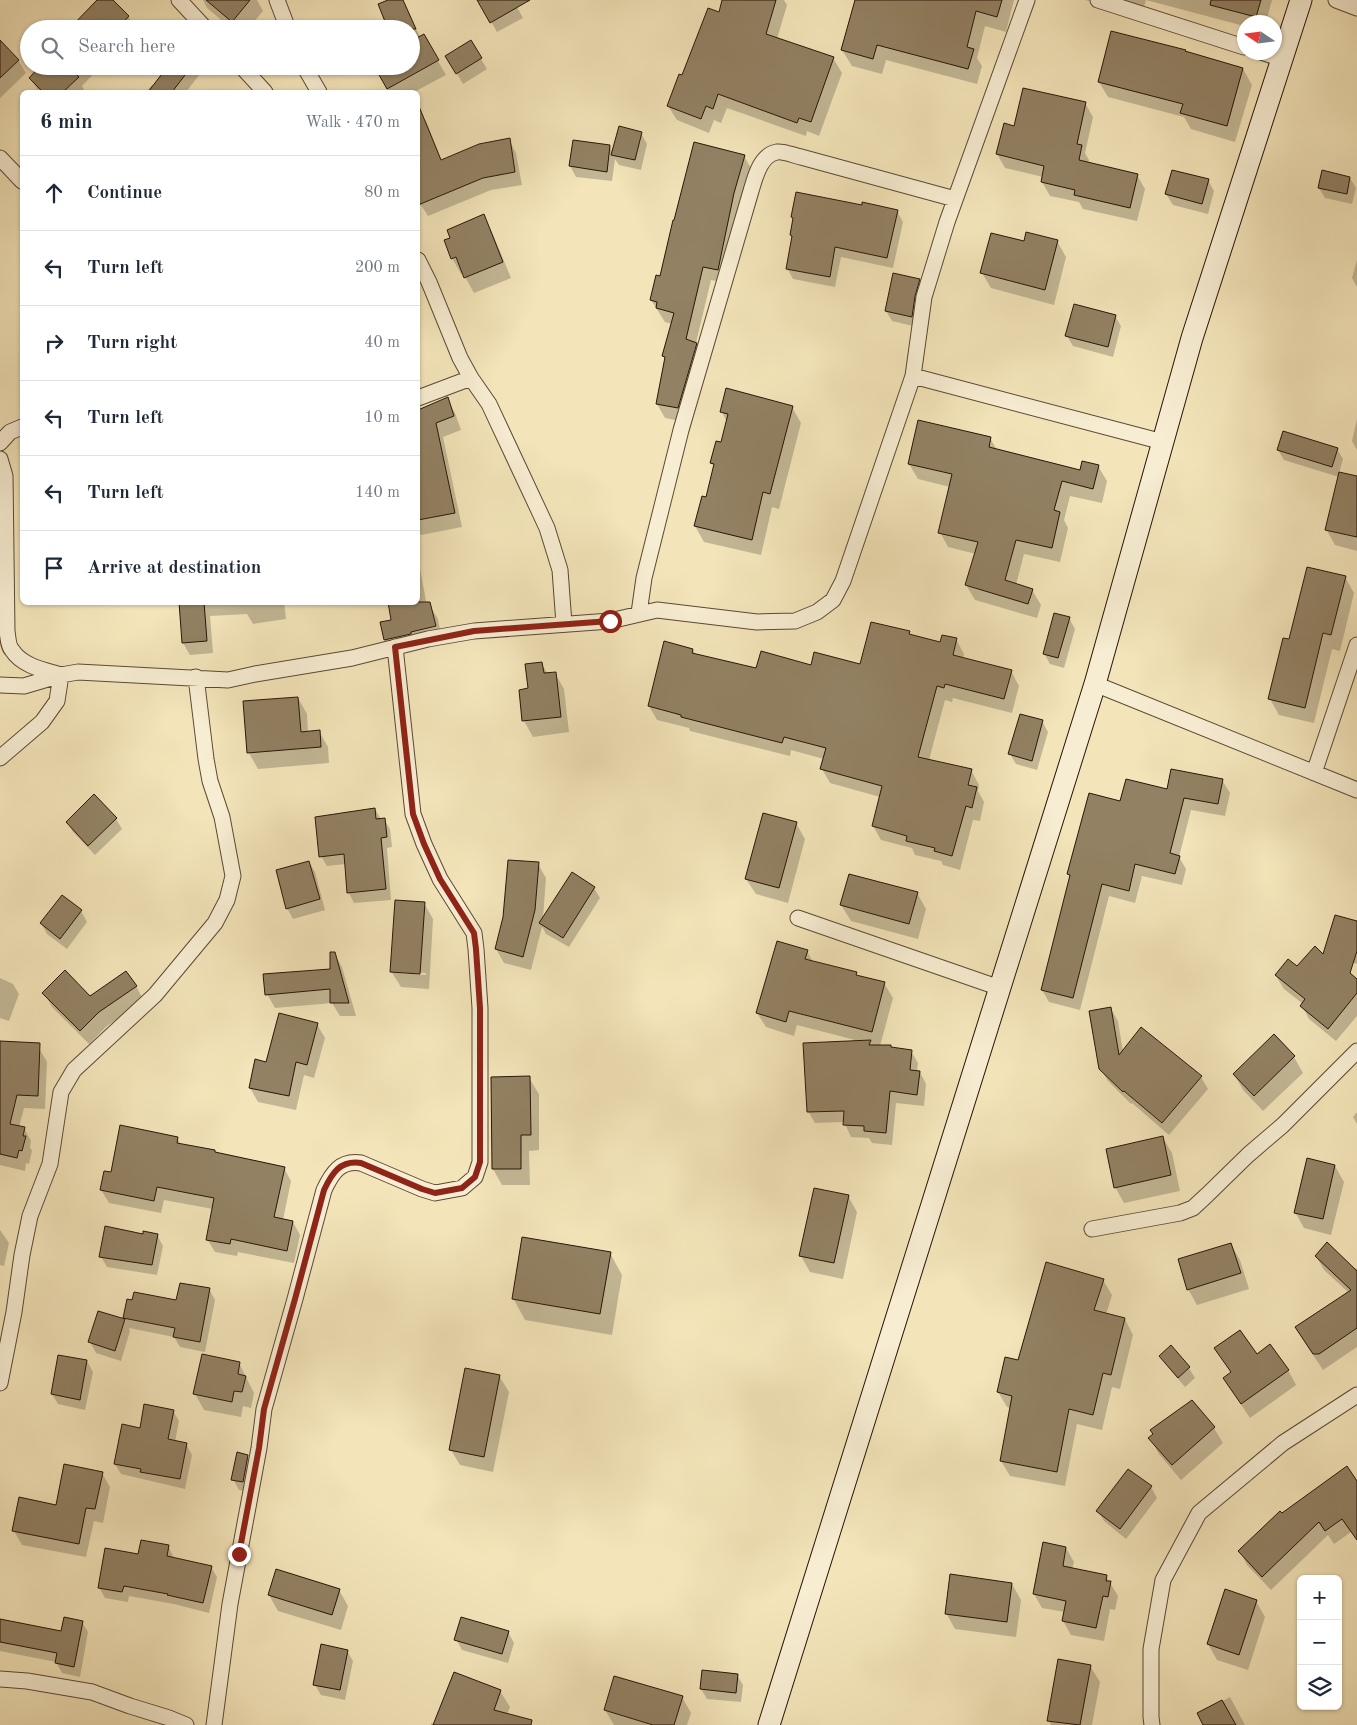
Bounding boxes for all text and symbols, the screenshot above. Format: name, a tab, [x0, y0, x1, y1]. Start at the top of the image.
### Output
north arrow	[1237, 15, 1282, 60]
search box	[20, 20, 420, 75]
icon: search	[38, 34, 66, 62]
text: Search here	[78, 38, 175, 57]
text: 6 min	[40, 112, 93, 133]
text: Walk · 470 m	[305, 115, 400, 131]
icon: ahead	[40, 179, 68, 207]
text: Continue	[87, 184, 162, 203]
text: 80 m	[364, 185, 400, 201]
icon: left	[40, 254, 68, 282]
text: Turn left	[87, 259, 164, 278]
text: 200 m	[355, 260, 400, 276]
icon: right	[40, 329, 68, 357]
text: Turn right	[87, 334, 177, 353]
text: 40 m	[364, 335, 400, 351]
icon: left	[40, 404, 68, 432]
text: Turn left	[87, 409, 164, 428]
text: 10 m	[364, 410, 400, 426]
icon: left	[40, 479, 68, 507]
text: Turn left	[87, 484, 164, 503]
text: 140 m	[355, 485, 400, 501]
icon: arrive	[40, 554, 68, 582]
text: Arrive at destination	[87, 559, 261, 578]
route start	[599, 610, 622, 633]
route end	[228, 1543, 251, 1566]
map controls	[1297, 1575, 1342, 1710]
button: +	[1297, 1575, 1342, 1620]
button: −	[1297, 1620, 1342, 1665]
button: layers	[1297, 1665, 1342, 1710]

